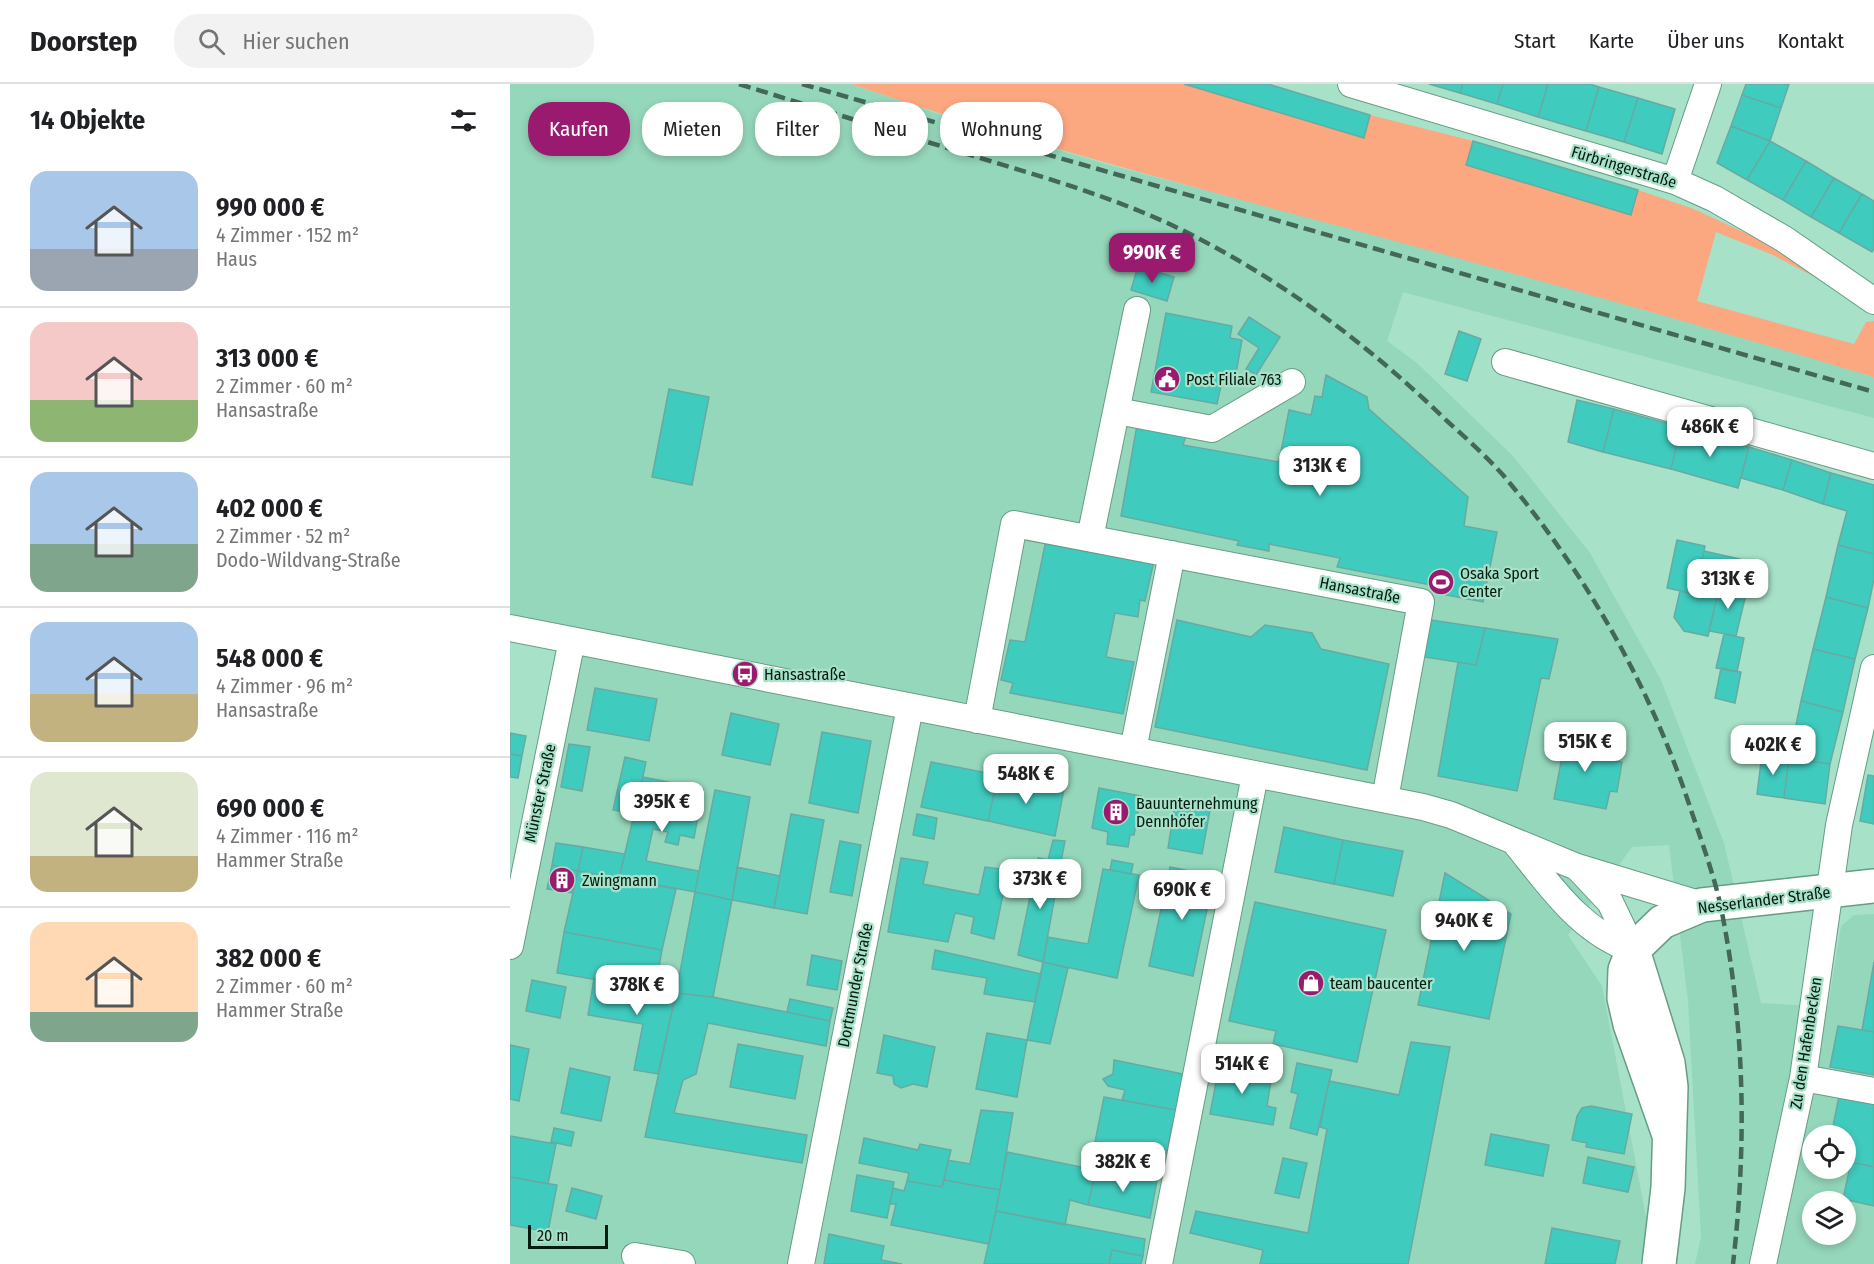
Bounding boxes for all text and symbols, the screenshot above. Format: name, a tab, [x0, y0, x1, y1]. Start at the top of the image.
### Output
search box	[174, 14, 594, 68]
text: Doorstep	[30, 25, 138, 58]
icon: search	[195, 25, 228, 58]
text: Hier suchen	[243, 28, 350, 55]
text: Start	[1514, 28, 1556, 54]
text: Karte	[1589, 28, 1634, 54]
text: Über uns	[1667, 28, 1744, 54]
text: Kontakt	[1777, 28, 1844, 54]
chip: Kaufen	[528, 102, 630, 156]
chip: Mieten	[642, 102, 743, 156]
chip: Filter	[755, 102, 840, 156]
chip: Neu	[852, 102, 928, 156]
chip: Wohnung	[940, 102, 1063, 156]
icon: filters	[447, 104, 480, 137]
text: 14 Objekte	[30, 105, 145, 136]
street label: Fürbringerstraße	[1569, 142, 1679, 192]
text: 990 000 €	[216, 192, 324, 223]
icon: home	[78, 195, 150, 267]
text: 4 Zimmer · 152 m²	[216, 223, 359, 247]
pin: 990K €	[1103, 233, 1201, 284]
text: 990K €	[1123, 240, 1181, 264]
text: Haus	[216, 247, 257, 271]
text: 313 000 €	[216, 343, 318, 374]
icon: home	[78, 346, 150, 418]
public building icon: Post Filiale 763	[1152, 364, 1182, 394]
place label: Post Filiale 763	[1186, 370, 1282, 389]
text: 2 Zimmer · 60 m²	[216, 374, 353, 398]
text: Hansastraße	[216, 398, 318, 422]
pin: 486K €	[1661, 407, 1759, 458]
text: 486K €	[1681, 414, 1739, 438]
pin: 313K €	[1271, 446, 1369, 497]
text: 313K €	[1293, 453, 1347, 477]
text: 402 000 €	[216, 493, 323, 524]
icon: home	[78, 496, 150, 568]
text: 2 Zimmer · 52 m²	[216, 524, 350, 548]
text: Dodo-Wildvang-Straße	[216, 548, 401, 572]
pin: 313K €	[1679, 559, 1777, 610]
place label: Osaka Sport Center	[1460, 564, 1540, 601]
text: 313K €	[1701, 566, 1755, 590]
sports icon: Osaka Sport Center	[1426, 567, 1456, 597]
street label: Hansastraße	[1318, 573, 1402, 607]
text: 548 000 €	[216, 643, 323, 674]
icon: home	[78, 646, 150, 718]
bus stop icon: Hansastraße	[730, 659, 760, 689]
place label: Hansastraße	[764, 665, 846, 684]
text: 4 Zimmer · 96 m²	[216, 674, 353, 698]
text: Hansastraße	[216, 698, 318, 722]
pin: 515K €	[1536, 722, 1634, 773]
pin: 402K €	[1724, 725, 1822, 776]
text: 515K €	[1558, 729, 1612, 753]
text: 402K €	[1745, 732, 1801, 756]
street label: Münster Straße	[520, 742, 560, 844]
pin: 548K €	[977, 754, 1075, 805]
text: 548K €	[997, 761, 1055, 785]
pin: 395K €	[613, 782, 711, 833]
text: 395K €	[634, 789, 690, 813]
text: 690 000 €	[216, 793, 324, 824]
place label: Bauunternehmung Dennhöfer	[1136, 794, 1258, 831]
icon: home	[78, 796, 150, 868]
building icon: Bauunternehmung Dennhöfer	[1101, 797, 1131, 827]
text: 4 Zimmer · 116 m²	[216, 824, 359, 848]
text: Hammer Straße	[216, 848, 343, 872]
pin: 373K €	[991, 859, 1089, 910]
building icon: Zwingmann	[547, 865, 577, 895]
text: 373K €	[1013, 866, 1067, 890]
pin: 690K €	[1133, 870, 1231, 921]
place label: Zwingmann	[582, 871, 657, 890]
text: 690K €	[1153, 877, 1211, 901]
street label: Nesserlander Straße	[1697, 882, 1831, 918]
pin: 940K €	[1415, 901, 1513, 952]
text: 940K €	[1435, 908, 1493, 932]
street label: Dortmunder Straße	[834, 921, 876, 1049]
text: 382 000 €	[216, 943, 321, 974]
icon: home	[78, 946, 150, 1018]
pin: 378K €	[588, 965, 686, 1016]
shop icon: team baucenter	[1296, 968, 1326, 998]
text: 378K €	[610, 972, 664, 996]
text: 2 Zimmer · 60 m²	[216, 974, 353, 998]
place label: team baucenter	[1330, 974, 1433, 993]
street label: Zu den Hafenbecken	[1786, 976, 1826, 1110]
text: Hammer Straße	[216, 998, 343, 1022]
pin: 514K €	[1193, 1044, 1291, 1095]
text: 514K €	[1215, 1051, 1269, 1075]
map controls	[1802, 1125, 1856, 1245]
button: locate	[1802, 1125, 1856, 1179]
pin: 382K €	[1074, 1142, 1172, 1193]
text: 382K €	[1095, 1149, 1151, 1173]
button: layers	[1802, 1191, 1856, 1245]
scale bar	[528, 1222, 608, 1250]
text: 20 m	[537, 1226, 568, 1245]

